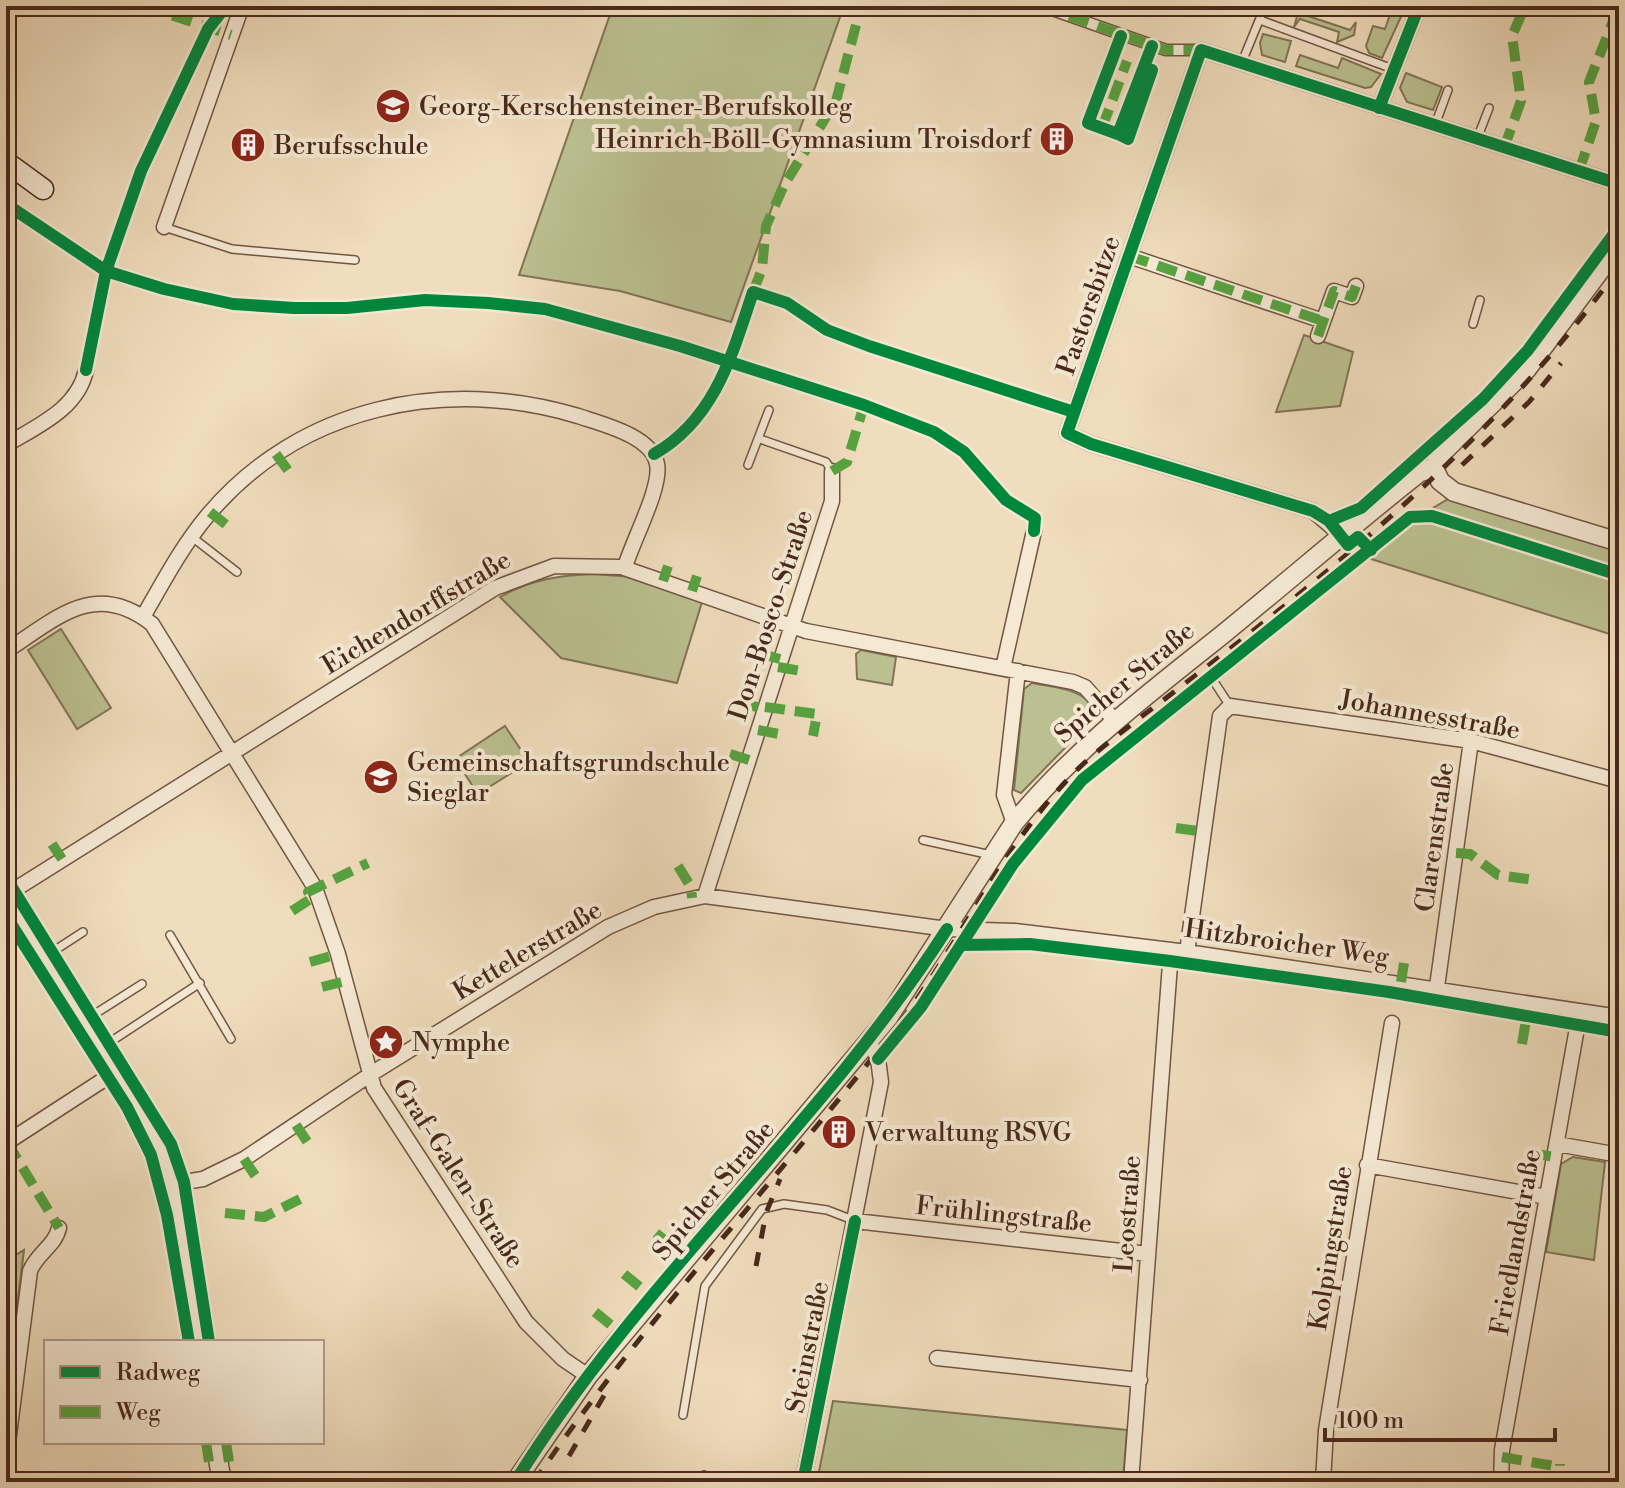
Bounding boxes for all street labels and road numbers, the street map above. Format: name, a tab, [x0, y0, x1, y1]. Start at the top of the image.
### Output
street label: Pastorsbitze	[1050, 231, 1128, 379]
street label: Don-Bosco-Straße	[722, 506, 820, 725]
street label: Eichendorffstraße	[316, 544, 517, 682]
street label: Spicher Straße	[1048, 615, 1201, 751]
street label: Johannesstraße	[1336, 683, 1523, 747]
street label: Clarenstraße	[1409, 760, 1461, 914]
street label: Kettelerstraße	[447, 894, 608, 1008]
street label: Hitzbroicher Weg	[1182, 913, 1392, 973]
street label: Graf-Galen-Straße	[385, 1073, 531, 1274]
street label: Spicher Straße	[646, 1114, 782, 1267]
street label: Friedlandstraße	[1484, 1146, 1548, 1338]
street label: Leostraße	[1108, 1154, 1148, 1274]
street label: Kolpingstraße	[1302, 1163, 1360, 1333]
street label: Frühlingstraße	[914, 1190, 1094, 1240]
street label: Steinstraße	[779, 1278, 836, 1416]

